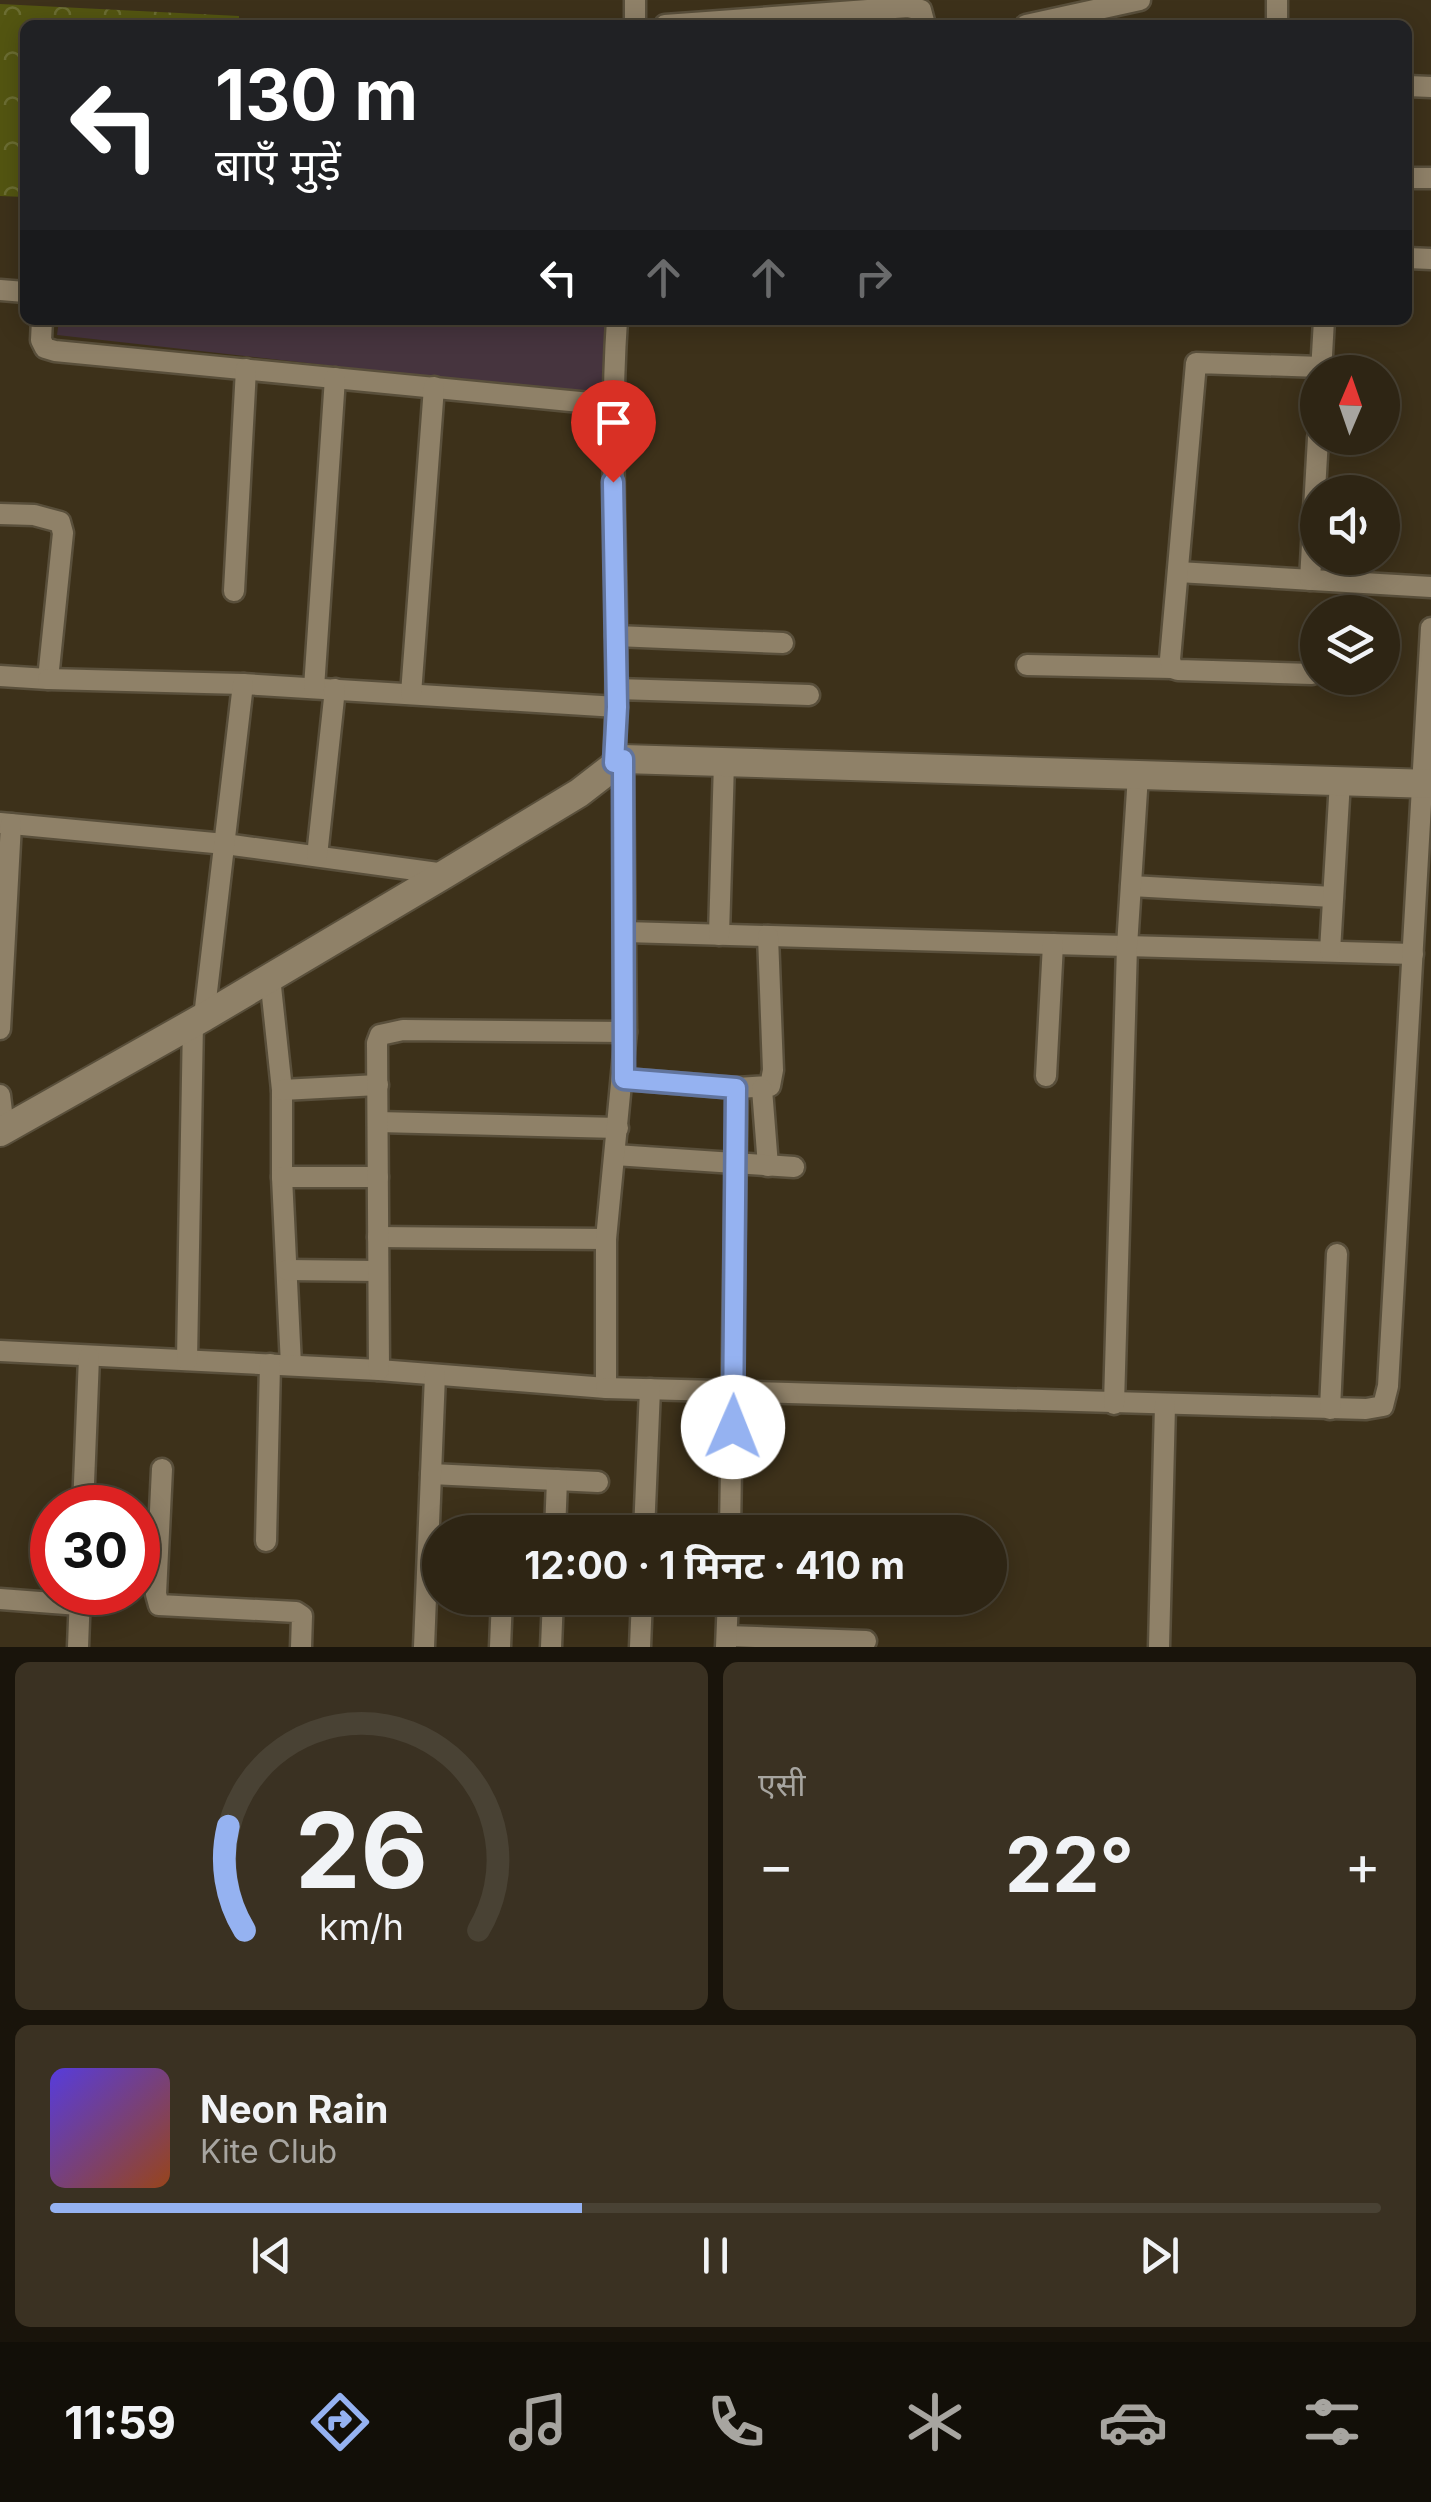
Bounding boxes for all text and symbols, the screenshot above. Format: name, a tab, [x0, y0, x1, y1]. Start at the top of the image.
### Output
text: 130 m	[215, 52, 418, 137]
icon: left	[50, 60, 180, 190]
text: बाएँ मुड़ें	[215, 137, 341, 192]
icon: left	[531, 250, 586, 305]
icon: ahead	[636, 250, 691, 305]
icon: ahead	[741, 250, 796, 305]
icon: right	[846, 250, 901, 305]
north arrow	[1300, 355, 1400, 455]
map controls	[1300, 355, 1400, 695]
pin	[571, 380, 656, 483]
icon: arrive	[586, 395, 641, 450]
button: sound	[1300, 475, 1400, 575]
button: layers	[1300, 595, 1400, 695]
position arrow	[681, 1375, 785, 1479]
speed limit sign: 30	[30, 1485, 160, 1615]
text: 12:00 · 1 मिनट · 410 m	[524, 1542, 905, 1588]
text: एसी	[758, 1765, 806, 1804]
text: 26	[295, 1787, 428, 1913]
text: 22°	[1005, 1819, 1134, 1910]
text: −	[758, 1832, 794, 1898]
text: +	[1345, 1832, 1381, 1898]
text: km/h	[319, 1905, 404, 1949]
text: Neon Rain	[200, 2086, 388, 2132]
text: Kite Club	[200, 2132, 337, 2171]
icon: previous	[244, 2228, 299, 2283]
icon: pause	[688, 2228, 743, 2283]
icon: next	[1132, 2228, 1187, 2283]
icon: directions	[305, 2387, 375, 2457]
icon: music	[503, 2387, 573, 2457]
icon: phone	[701, 2387, 771, 2457]
icon: climate	[900, 2387, 970, 2457]
icon: car	[1098, 2387, 1168, 2457]
icon: filters	[1297, 2387, 1367, 2457]
text: 11:59	[64, 2395, 176, 2450]

